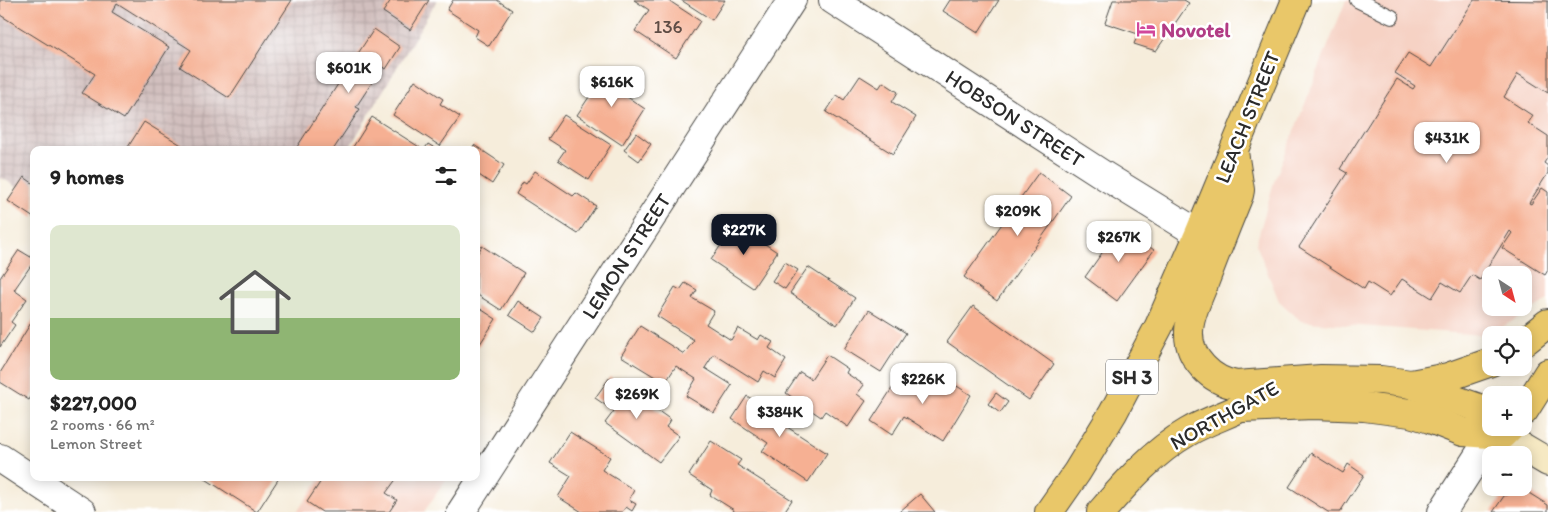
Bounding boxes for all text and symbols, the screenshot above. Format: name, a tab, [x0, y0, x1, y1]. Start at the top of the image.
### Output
house number: 136	[653, 15, 683, 38]
place label: Novotel	[1161, 17, 1231, 42]
hotel icon: Novotel	[1135, 18, 1157, 40]
street label: LEACH STREET	[1209, 47, 1285, 187]
pin: $601K	[314, 52, 384, 94]
text: $601K	[327, 58, 371, 77]
street label: HOBSON STREET	[941, 64, 1089, 172]
pin: $616K	[577, 66, 647, 108]
text: $616K	[591, 72, 633, 91]
pin: $431K	[1412, 121, 1482, 164]
text: $431K	[1425, 128, 1469, 147]
icon: filters	[432, 162, 460, 190]
text: 9 homes	[50, 164, 124, 189]
street label: LEMON STREET	[576, 188, 676, 324]
pin: $209K	[983, 194, 1053, 237]
text: $209K	[996, 201, 1040, 220]
pin: $227K	[709, 214, 779, 256]
text: $227K	[722, 220, 766, 239]
pin: $267K	[1084, 220, 1154, 263]
text: $267K	[1097, 227, 1141, 246]
icon: home	[210, 257, 300, 347]
north arrow	[1482, 266, 1532, 316]
map controls	[1482, 266, 1532, 496]
button: locate	[1482, 326, 1532, 376]
road number: SH 3	[1106, 360, 1158, 394]
pin: $226K	[888, 362, 958, 405]
text: $226K	[901, 369, 945, 388]
street label: NORTHGATE	[1165, 375, 1283, 455]
pin: $269K	[602, 378, 672, 420]
text: $269K	[615, 384, 659, 403]
button: +	[1482, 386, 1532, 436]
text: $227,000	[50, 390, 137, 415]
pin: $384K	[745, 396, 815, 438]
text: $384K	[757, 402, 803, 421]
text: 2 rooms · 66 m²	[50, 415, 155, 434]
text: Lemon Street	[50, 434, 142, 453]
button: −	[1482, 446, 1532, 496]

